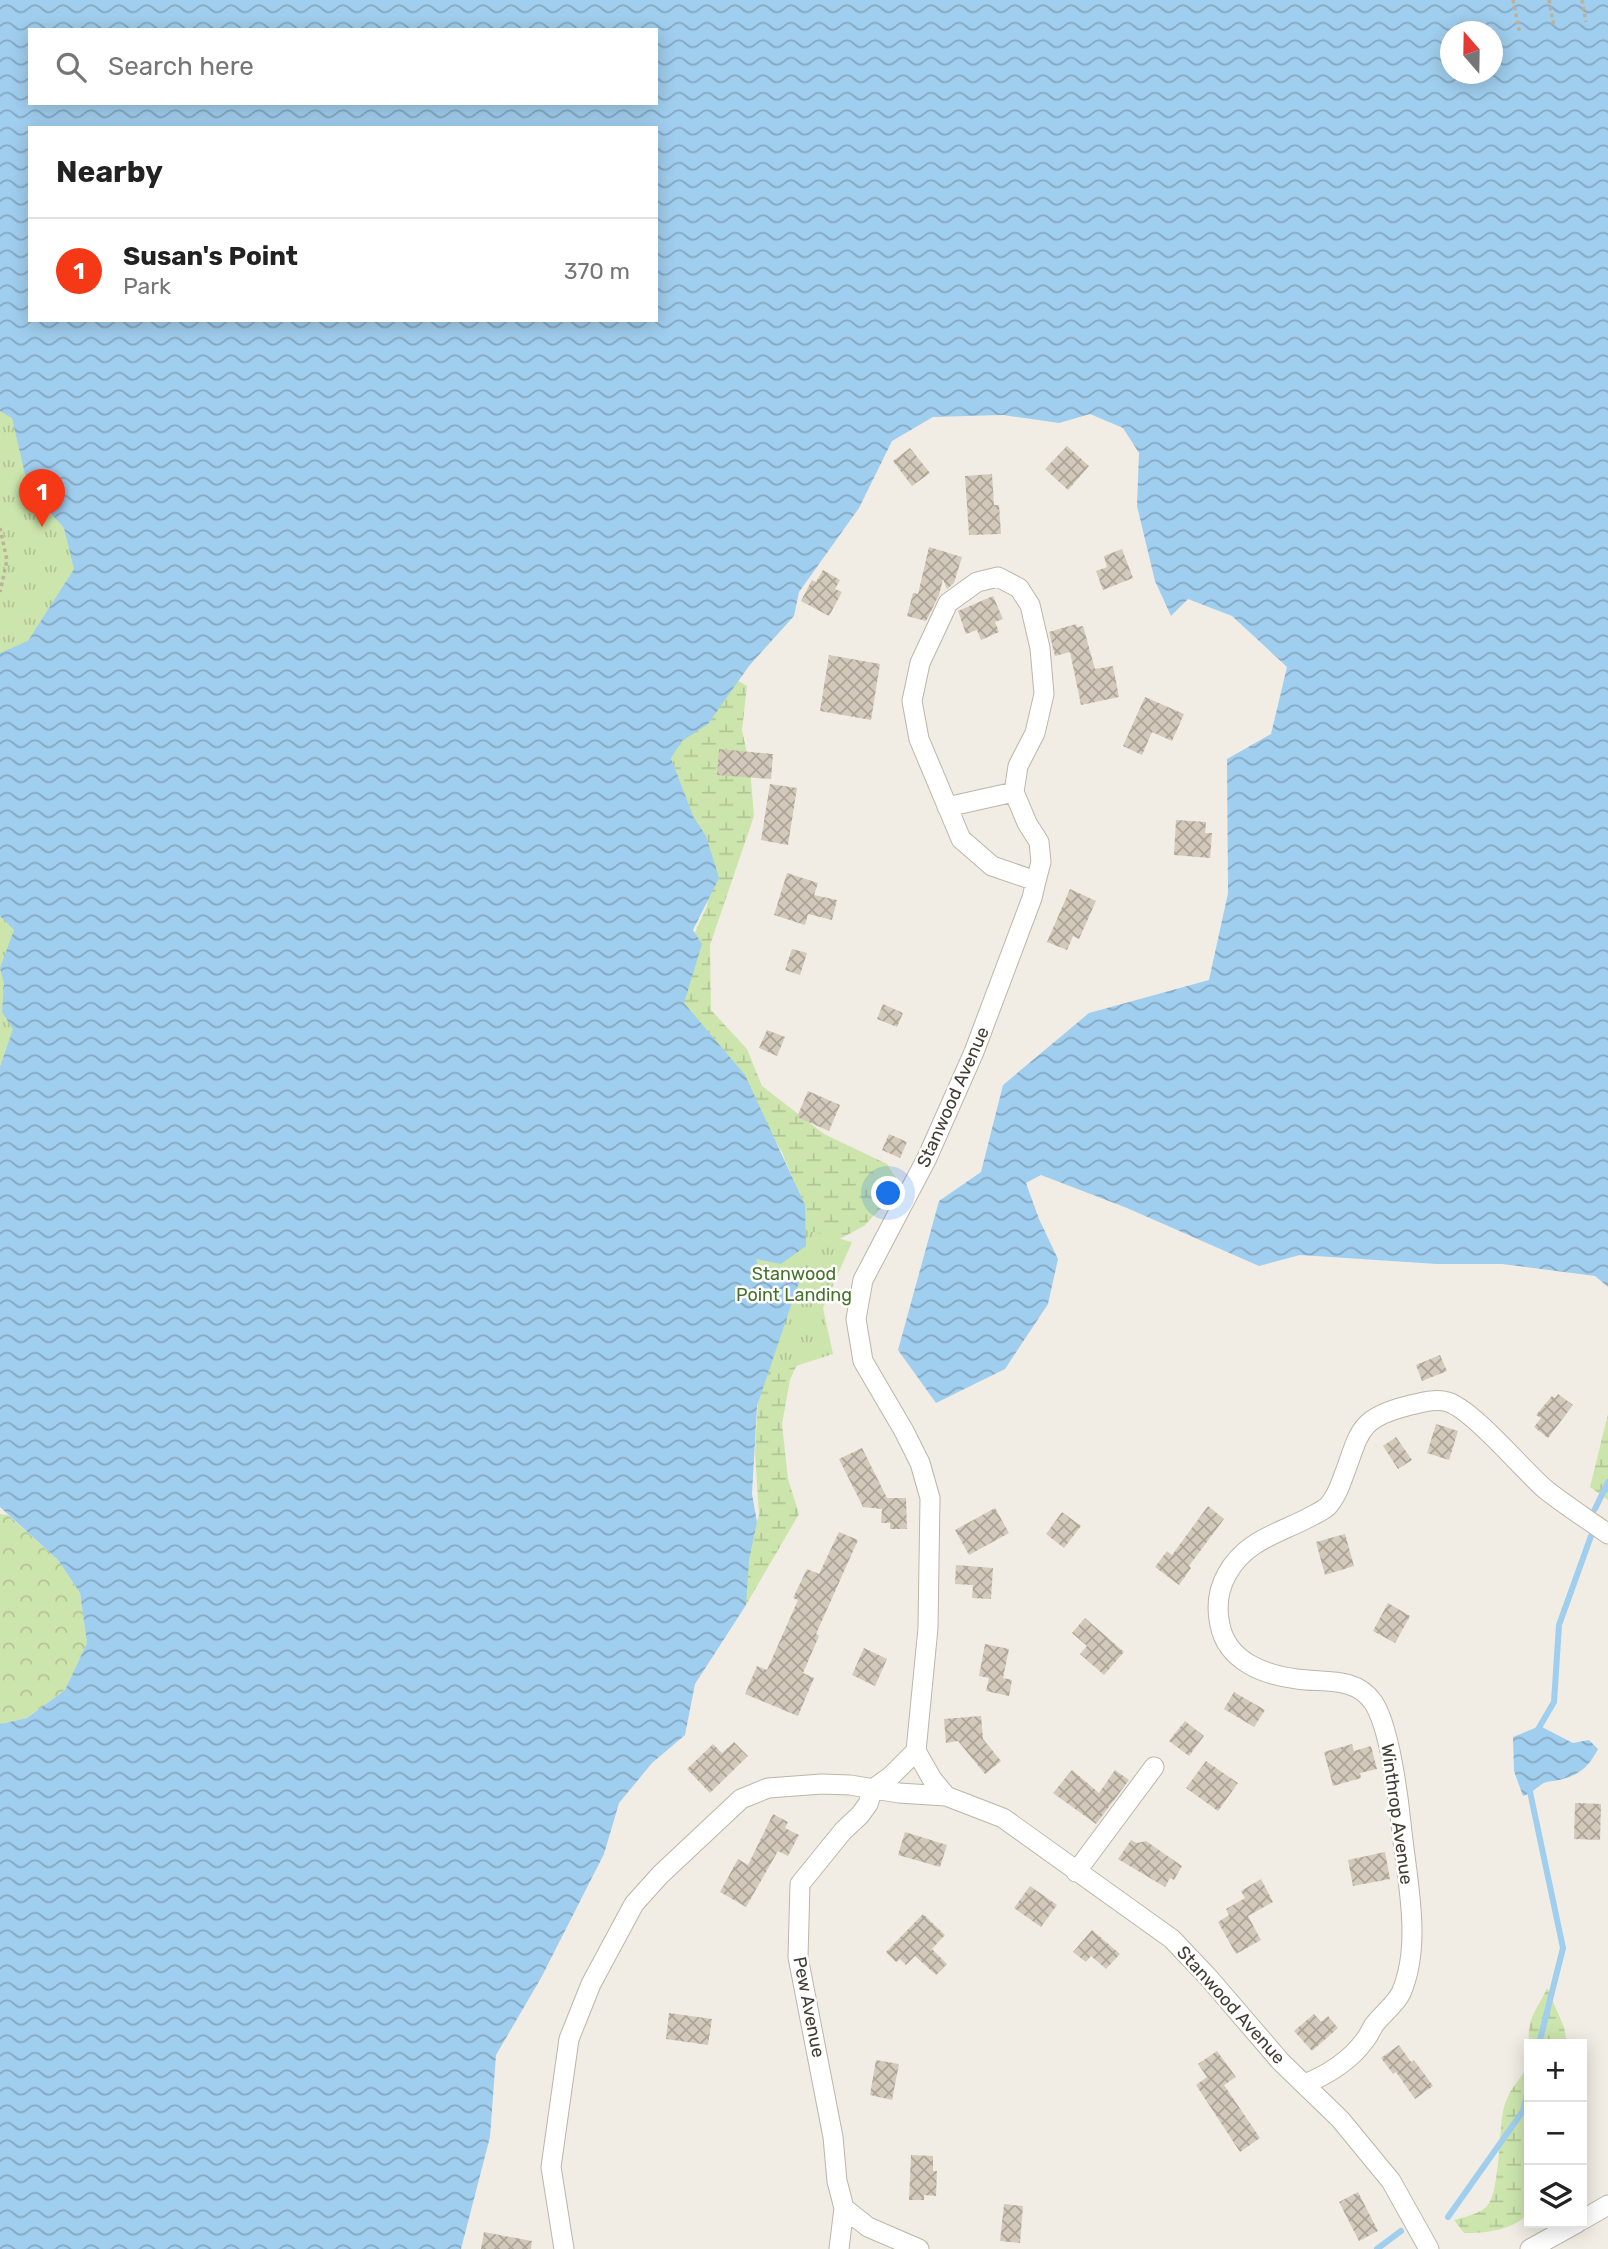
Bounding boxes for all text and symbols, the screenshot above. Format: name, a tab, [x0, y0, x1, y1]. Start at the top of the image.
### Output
north arrow	[1440, 21, 1503, 84]
search box	[28, 28, 658, 105]
icon: search	[52, 48, 90, 86]
text: Search here	[108, 51, 254, 82]
text: Nearby	[56, 154, 163, 190]
text: Susan's Point	[123, 241, 298, 272]
text: 1	[73, 257, 85, 285]
text: 370 m	[564, 257, 630, 285]
text: Park	[123, 272, 171, 300]
pin: 1	[19, 469, 65, 527]
street label: Stanwood Avenue	[912, 1023, 994, 1171]
your location	[871, 1176, 905, 1210]
park label: Stanwood Point Landing	[736, 1263, 852, 1306]
street label: Winthrop Avenue	[1376, 1742, 1418, 1886]
street label: Stanwood Avenue	[1172, 1941, 1290, 2069]
street label: Pew Avenue	[788, 1955, 830, 2059]
map controls	[1524, 2039, 1587, 2228]
button: +	[1524, 2039, 1587, 2102]
button: −	[1524, 2102, 1587, 2165]
button: layers	[1524, 2165, 1587, 2228]

